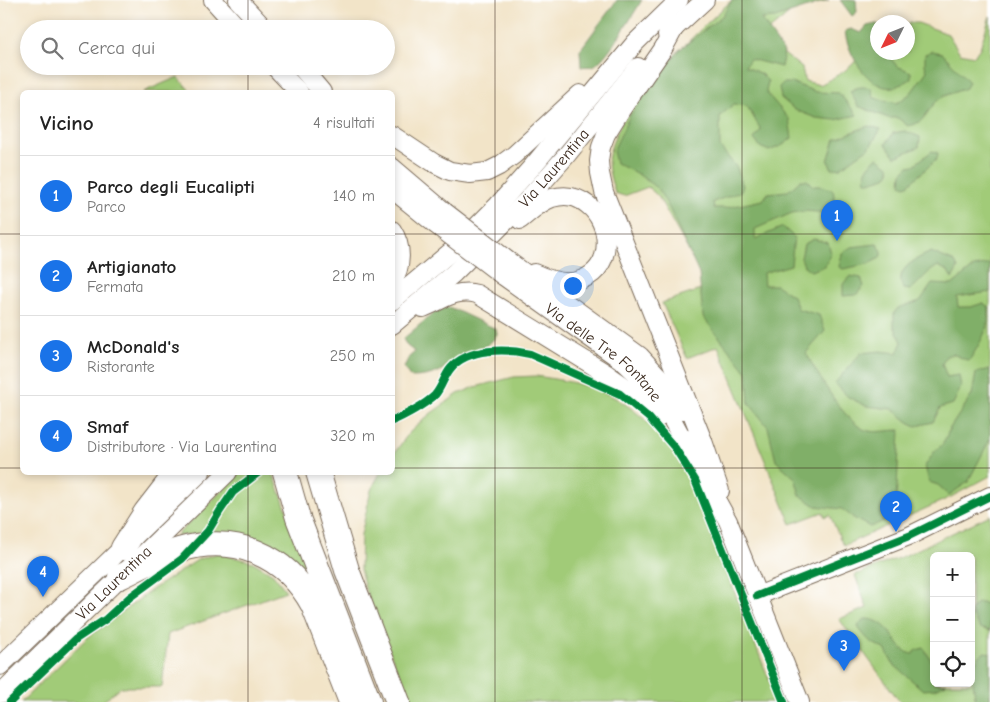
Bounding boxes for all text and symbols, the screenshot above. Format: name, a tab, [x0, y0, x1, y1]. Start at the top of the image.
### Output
north arrow	[870, 15, 915, 60]
search box	[20, 20, 395, 75]
icon: search	[38, 34, 66, 62]
text: Cerca qui	[78, 37, 155, 59]
text: Vicino	[40, 111, 94, 135]
text: 4 risultati	[313, 114, 375, 132]
street label: Via Laurentina	[515, 125, 593, 212]
text: Parco degli Eucalipti	[87, 176, 255, 198]
text: 1	[53, 187, 59, 205]
text: 140 m	[333, 187, 375, 205]
text: Parco	[87, 198, 126, 216]
pin: 1	[821, 200, 853, 241]
text: Artigianato	[87, 256, 176, 278]
text: 2	[52, 267, 60, 285]
text: 210 m	[332, 267, 375, 285]
your location	[560, 273, 586, 299]
text: Fermata	[87, 278, 144, 296]
street label: Via delle Tre Fontane	[542, 300, 665, 405]
text: McDonald's	[87, 336, 179, 358]
text: 3	[52, 347, 60, 365]
text: 250 m	[330, 347, 375, 365]
text: Ristorante	[87, 358, 155, 376]
text: Smaf	[87, 416, 128, 438]
text: 4	[52, 427, 60, 445]
text: 320 m	[330, 427, 375, 445]
text: Distributore · Via Laurentina	[87, 438, 277, 456]
pin: 2	[880, 491, 912, 532]
street label: Via Laurentina	[72, 542, 155, 624]
map controls	[930, 552, 975, 687]
button: +	[930, 552, 975, 597]
pin: 4	[27, 556, 59, 597]
button: −	[930, 597, 975, 642]
pin: 3	[828, 630, 860, 671]
button: locate	[930, 642, 975, 687]

